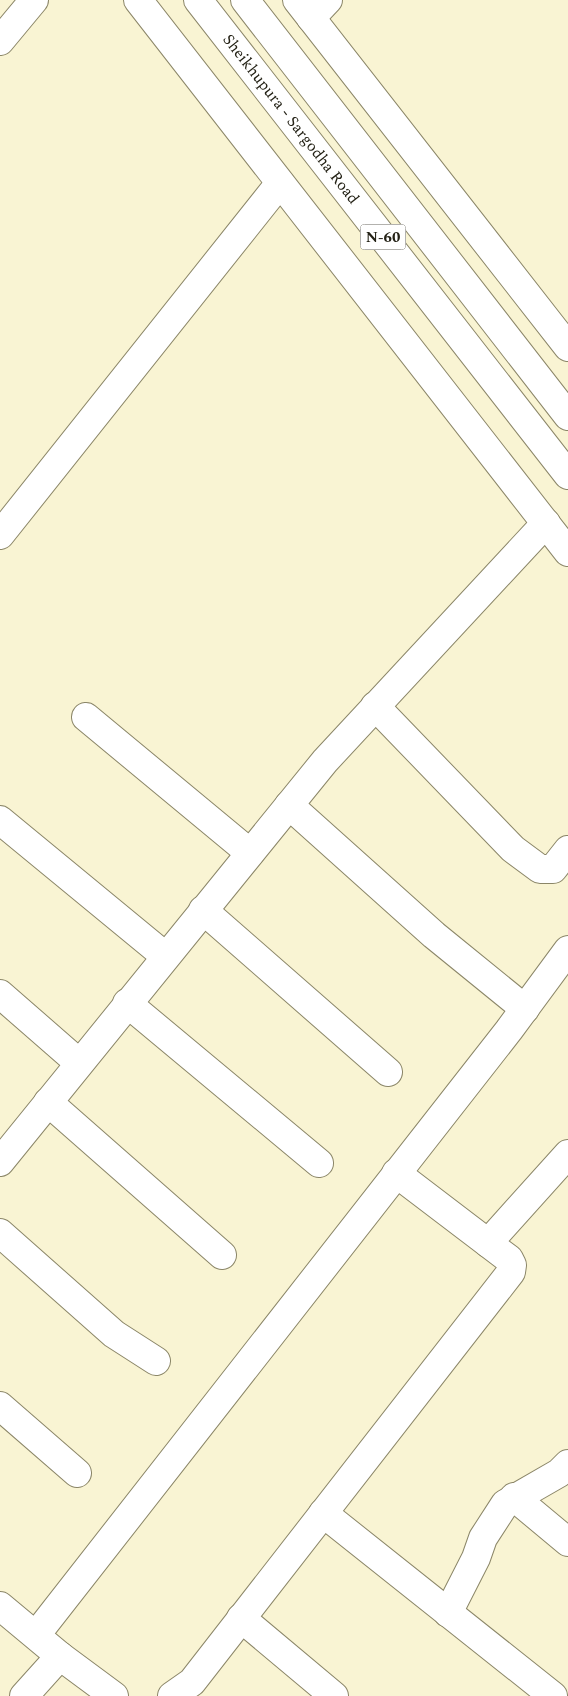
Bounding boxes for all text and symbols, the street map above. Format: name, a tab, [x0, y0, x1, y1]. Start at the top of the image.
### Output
street label: Sheikhupura - Sargodha Road	[217, 29, 365, 209]
road number: N-60	[360, 224, 406, 250]

